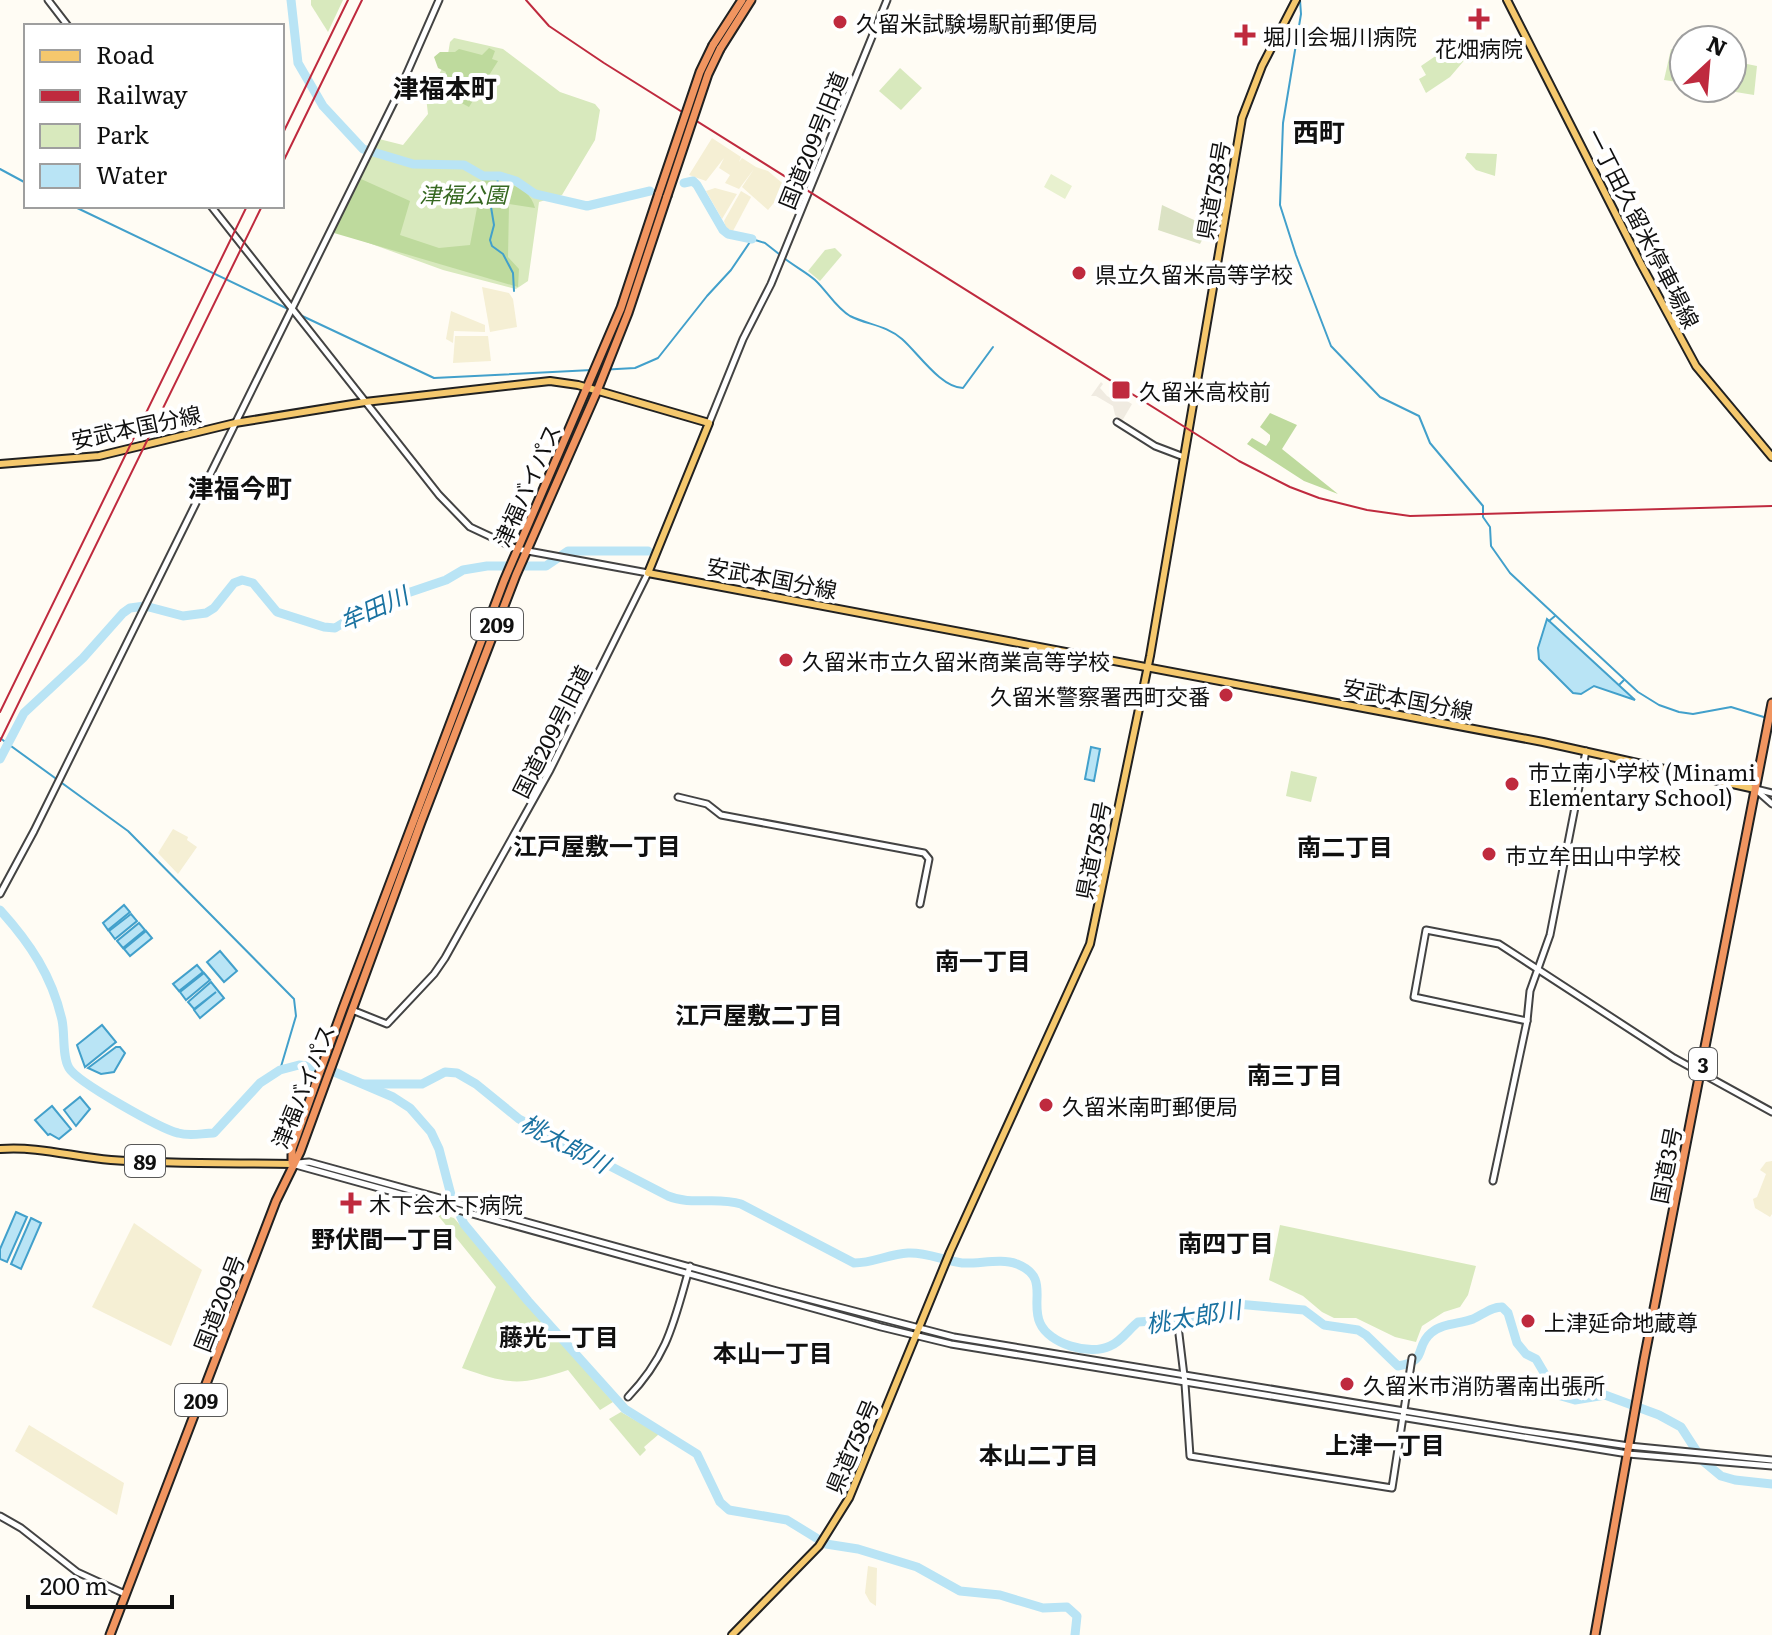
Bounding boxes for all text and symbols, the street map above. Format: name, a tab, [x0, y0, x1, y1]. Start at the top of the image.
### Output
place label: 久留米試験場駅前郵便局	[856, 6, 1098, 39]
marker: 花畑病院	[1468, 8, 1490, 30]
marker: 久留米試験場駅前郵便局	[831, 13, 849, 31]
place label: 堀川会堀川病院	[1263, 19, 1417, 52]
legend	[24, 24, 284, 208]
marker: 堀川会堀川病院	[1234, 24, 1256, 46]
north arrow	[1668, 24, 1748, 104]
text: N	[1702, 26, 1733, 64]
place label: 花畑病院	[1435, 31, 1523, 64]
text: Road	[96, 36, 155, 71]
street label: 国道209号旧道	[769, 66, 855, 214]
district label: 津福本町	[393, 67, 497, 106]
text: Railway	[96, 76, 188, 111]
district label: 西町	[1293, 111, 1345, 150]
text: Park	[96, 116, 149, 151]
street label: 一丁田久留米停車場線	[1579, 122, 1709, 334]
street label: 県道758号	[1187, 138, 1237, 242]
text: Water	[96, 156, 168, 191]
park label: 津福公園	[419, 177, 510, 210]
place label: 県立久留米高等学校	[1095, 257, 1293, 290]
marker: 県立久留米高等学校	[1070, 264, 1088, 282]
place label: 久留米高校前	[1139, 374, 1271, 407]
marker: 久留米高校前	[1110, 379, 1132, 401]
street label: 安武本国分線	[68, 396, 204, 456]
street label: 津福バイパス	[484, 418, 568, 552]
district label: 津福今町	[188, 467, 292, 506]
street label: 安武本国分線	[704, 548, 840, 606]
water label: 牟田川	[333, 575, 416, 638]
road number: 209	[471, 608, 523, 640]
place label: 久留米市立久留米商業高等学校	[802, 644, 1110, 677]
marker: 久留米市立久留米商業高等学校	[777, 651, 795, 669]
street label: 国道209号旧道	[503, 659, 599, 803]
street label: 安武本国分線	[1340, 669, 1476, 727]
place label: 久留米警察署西町交番	[990, 679, 1210, 712]
marker: 久留米警察署西町交番	[1217, 686, 1235, 704]
place label: 市立南小学校 (Minami Elementary School)	[1528, 755, 1756, 813]
marker: 市立南小学校 (Minami Elementary School)	[1503, 775, 1521, 793]
street label: 県道758号	[1066, 798, 1118, 902]
district label: 江戸屋敷一丁目	[513, 827, 681, 862]
district label: 南二丁目	[1297, 828, 1393, 863]
place label: 市立牟田山中学校	[1505, 838, 1681, 871]
marker: 市立牟田山中学校	[1480, 845, 1498, 863]
district label: 南一丁目	[935, 942, 1031, 977]
district label: 江戸屋敷二丁目	[675, 996, 843, 1031]
street label: 津福バイパス	[262, 1019, 342, 1153]
road number: 3	[1689, 1048, 1717, 1080]
district label: 南三丁目	[1247, 1056, 1343, 1091]
place label: 久留米南町郵便局	[1062, 1089, 1238, 1122]
marker: 久留米南町郵便局	[1037, 1096, 1055, 1114]
water label: 桃太郎川	[515, 1104, 619, 1181]
street label: 国道3号	[1641, 1124, 1689, 1206]
road number: 89	[125, 1145, 165, 1177]
place label: 木下会木下病院	[369, 1187, 523, 1220]
marker: 木下会木下病院	[340, 1192, 362, 1214]
district label: 野伏間一丁目	[311, 1220, 455, 1255]
district label: 南四丁目	[1178, 1224, 1274, 1259]
street label: 国道209号	[184, 1250, 252, 1356]
water label: 桃太郎川	[1143, 1290, 1246, 1340]
place label: 上津延命地蔵尊	[1544, 1305, 1698, 1338]
marker: 上津延命地蔵尊	[1519, 1312, 1537, 1330]
district label: 藤光一丁目	[499, 1318, 619, 1353]
district label: 本山一丁目	[713, 1334, 833, 1369]
place label: 久留米市消防署南出張所	[1363, 1368, 1605, 1401]
marker: 久留米市消防署南出張所	[1338, 1375, 1356, 1393]
road number: 209	[175, 1384, 227, 1416]
street label: 県道758号	[816, 1394, 886, 1498]
district label: 上津一丁目	[1325, 1426, 1445, 1461]
district label: 本山二丁目	[979, 1436, 1099, 1471]
scale bar	[28, 1559, 172, 1609]
text: 200 m	[40, 1567, 108, 1602]

